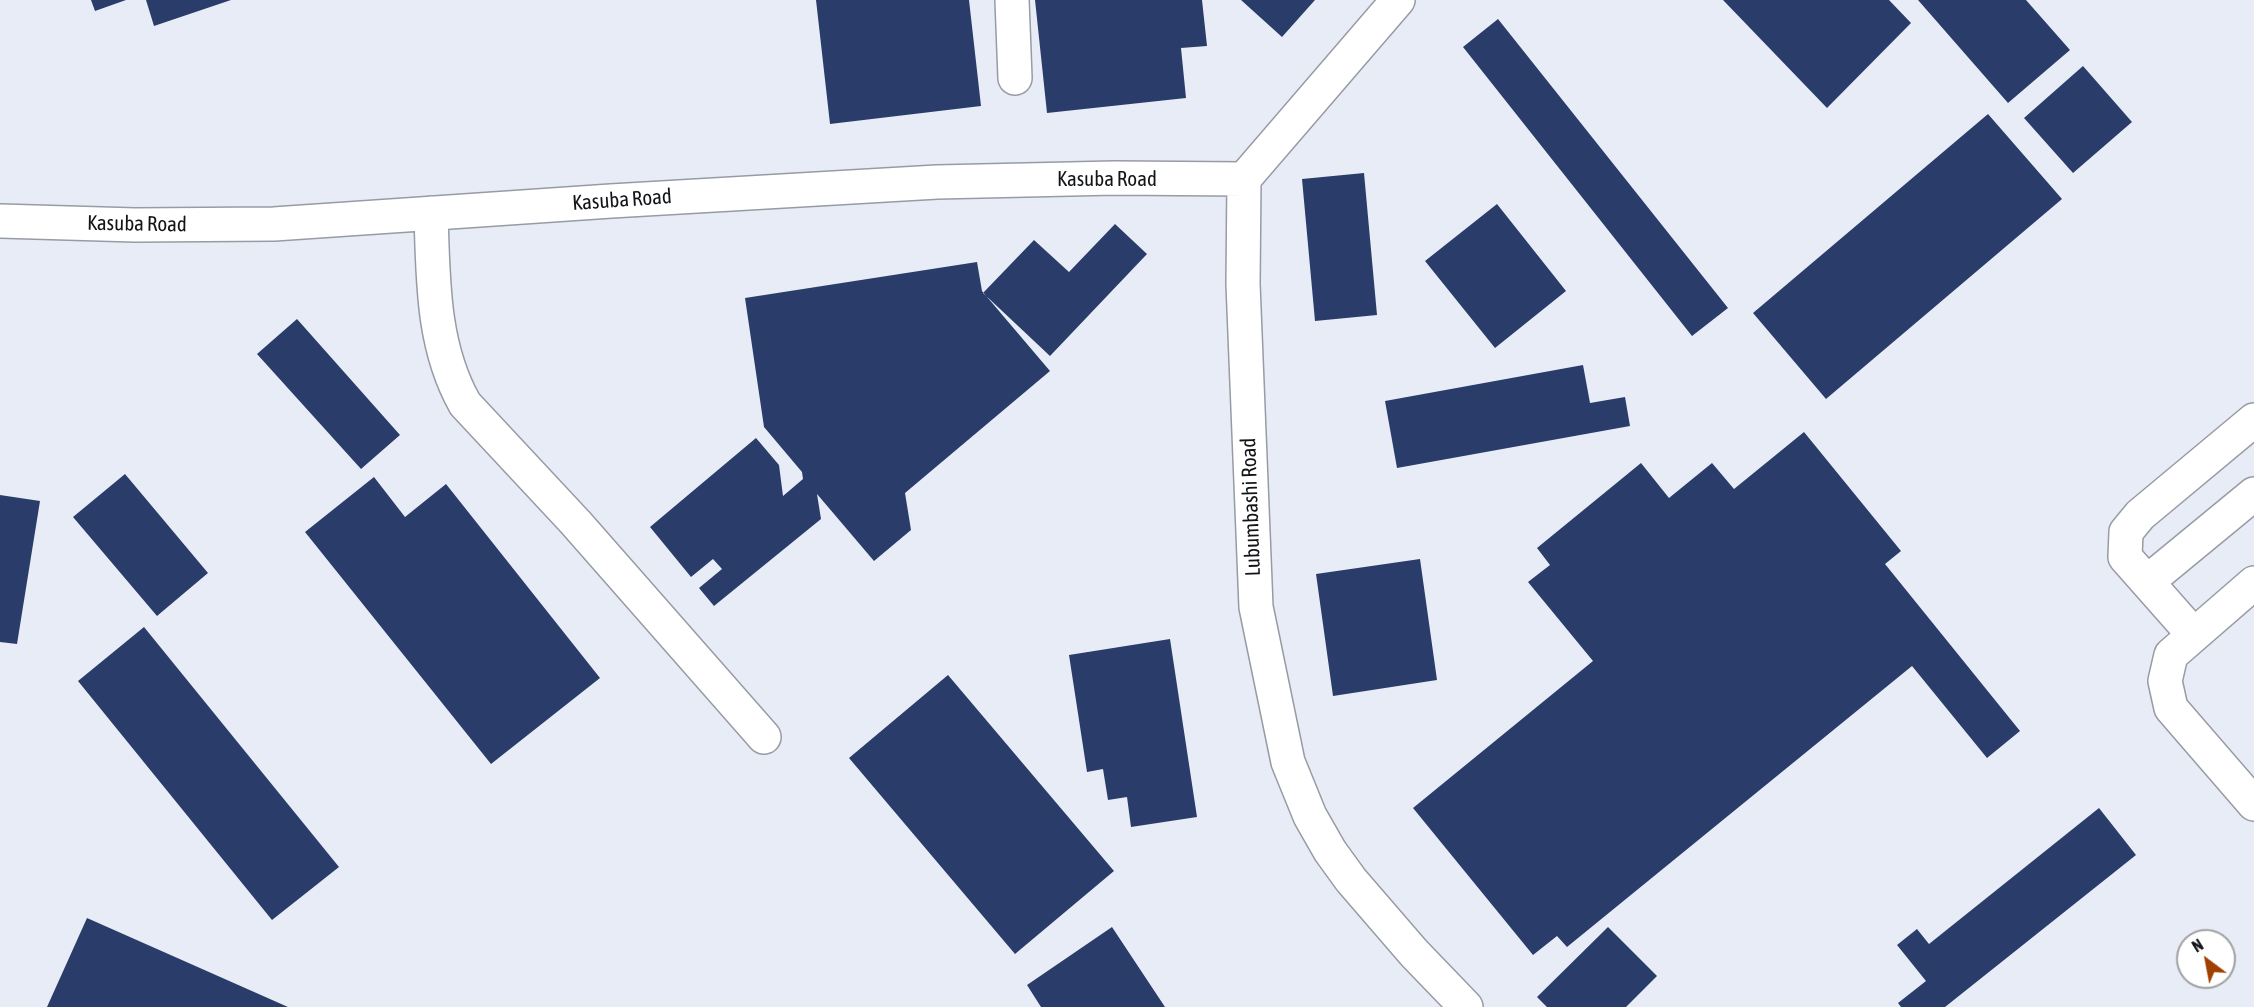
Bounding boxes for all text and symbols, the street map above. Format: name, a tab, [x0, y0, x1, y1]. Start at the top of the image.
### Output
street label: Kasuba Road	[1057, 166, 1157, 192]
street label: Kasuba Road	[571, 184, 673, 216]
street label: Kasuba Road	[87, 211, 187, 237]
street label: Lubumbashi Road	[1236, 437, 1266, 577]
north arrow	[2176, 929, 2236, 989]
text: N	[2189, 935, 2206, 956]

